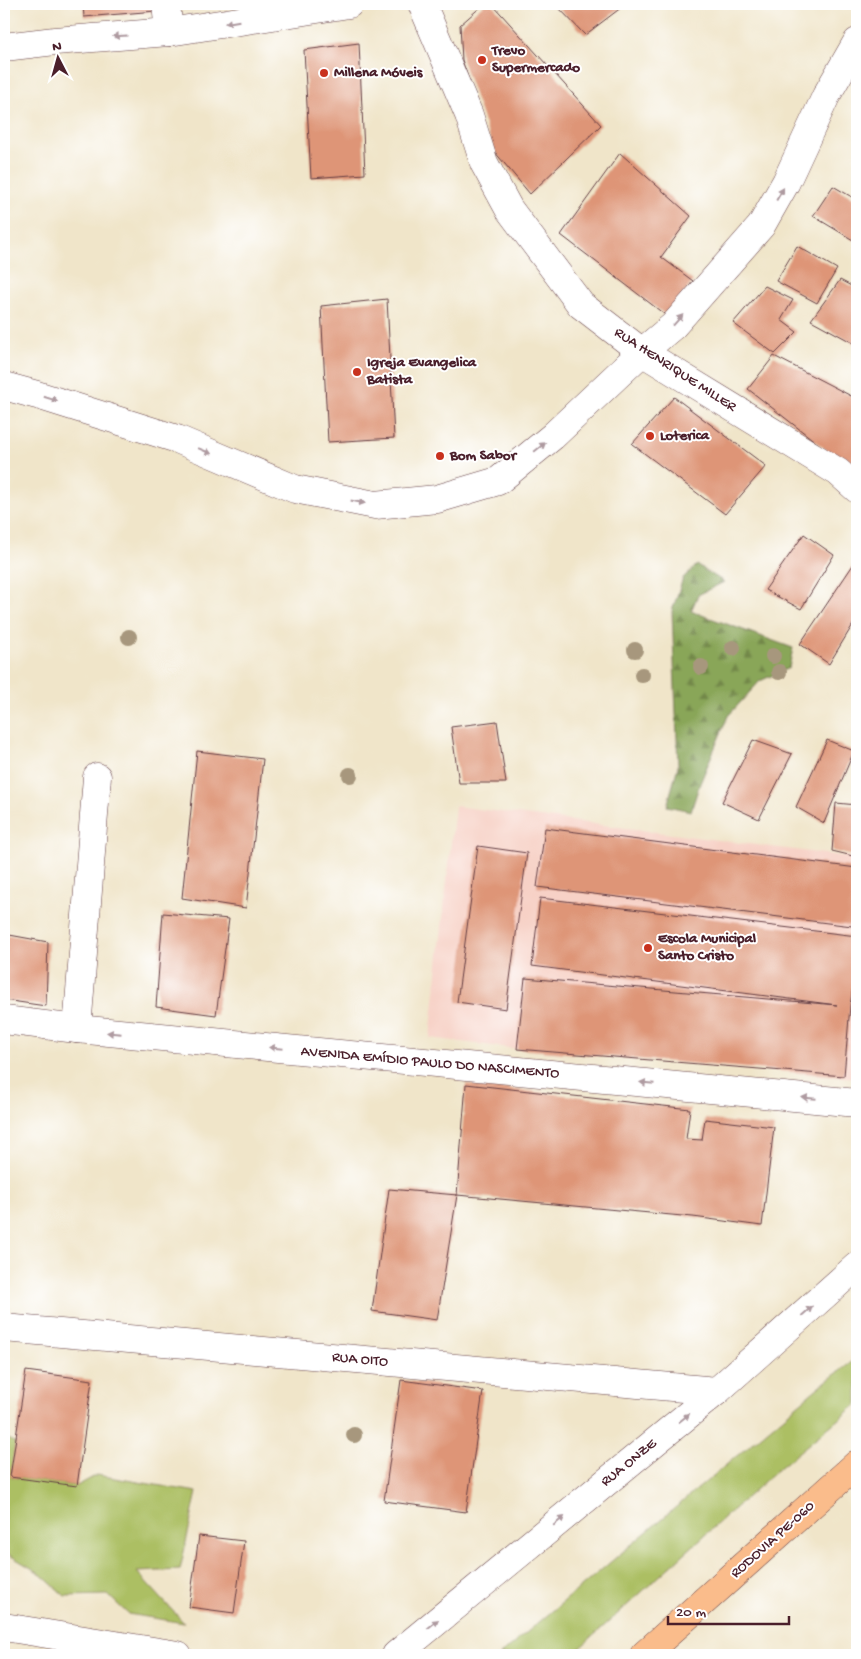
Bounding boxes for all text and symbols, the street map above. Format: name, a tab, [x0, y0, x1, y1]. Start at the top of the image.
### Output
one-way arrow	[224, 19, 240, 27]
north arrow	[32, 32, 82, 82]
one-way arrow	[112, 32, 128, 40]
text: N	[51, 39, 62, 56]
place label: Trevo Supermercado	[491, 42, 580, 77]
marker: Trevo Supermercado	[476, 54, 488, 66]
place label: Millena Móveis	[334, 64, 424, 82]
marker: Millena Móveis	[318, 67, 330, 79]
one-way arrow	[775, 187, 784, 200]
one-way arrow	[672, 314, 684, 326]
street label: RUA HENRIQUE MILLER	[611, 324, 740, 417]
place label: Igreja Evangelica Batista	[366, 354, 477, 389]
marker: Igreja Evangelica Batista	[351, 366, 363, 378]
one-way arrow	[43, 396, 58, 403]
place label: Loterica	[660, 427, 710, 445]
marker: Loterica	[644, 430, 656, 442]
one-way arrow	[534, 441, 547, 452]
one-way arrow	[198, 447, 212, 455]
place label: Bom Sabor	[449, 447, 518, 465]
marker: Bom Sabor	[434, 450, 446, 462]
one-way arrow	[351, 498, 366, 506]
place label: Escola Municipal Santo Cristo	[658, 930, 757, 965]
marker: Escola Municipal Santo Cristo	[642, 942, 654, 954]
one-way arrow	[106, 1029, 122, 1037]
street label: AVENIDA EMÍDIO PAULO DO NASCIMENTO	[300, 1043, 560, 1083]
one-way arrow	[268, 1044, 284, 1052]
one-way arrow	[639, 1079, 655, 1087]
one-way arrow	[800, 1094, 816, 1102]
one-way arrow	[800, 1305, 812, 1317]
street label: RUA OITO	[331, 1349, 389, 1371]
one-way arrow	[678, 1412, 691, 1423]
street label: RUA ONZE	[597, 1435, 661, 1491]
street label: RODOVIA PE-060	[727, 1497, 819, 1582]
one-way arrow	[553, 1516, 565, 1527]
scale bar	[668, 1594, 790, 1626]
text: 20 m	[676, 1604, 706, 1622]
one-way arrow	[427, 1619, 440, 1630]

